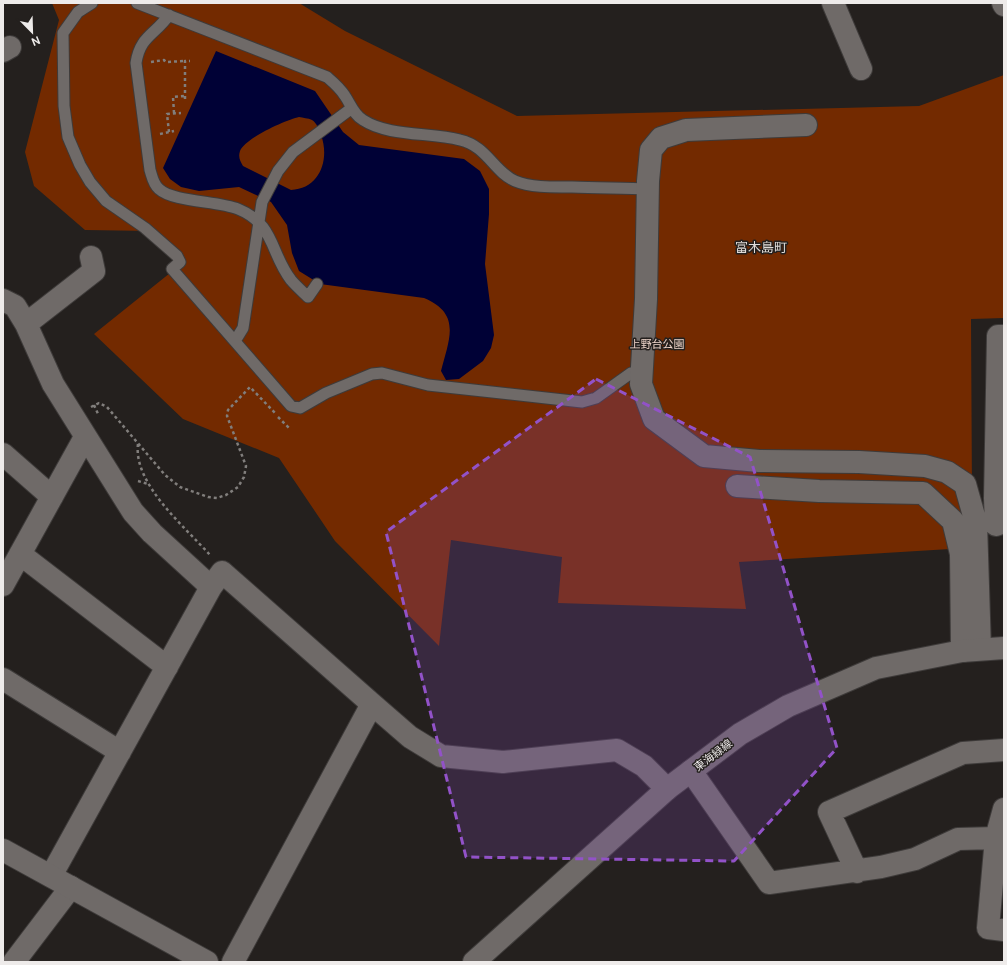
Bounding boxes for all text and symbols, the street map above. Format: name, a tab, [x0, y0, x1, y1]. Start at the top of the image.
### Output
north arrow	[12, 12, 52, 52]
text: N	[29, 33, 42, 49]
district label: 富木島町	[735, 239, 787, 256]
park label: 上野台公園	[630, 337, 685, 351]
street label: 東海緑線	[691, 736, 735, 774]

